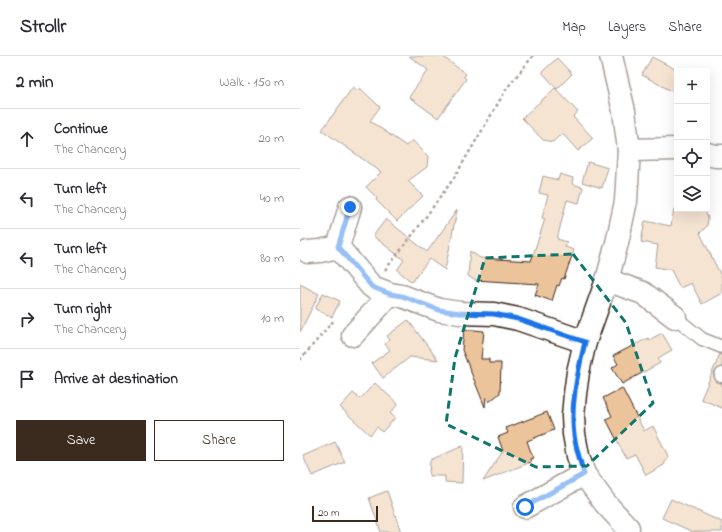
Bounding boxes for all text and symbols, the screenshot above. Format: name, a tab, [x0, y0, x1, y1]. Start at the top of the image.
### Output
text: Strollr	[20, 14, 66, 41]
text: Map	[562, 17, 586, 38]
text: Layers	[608, 17, 646, 38]
text: Share	[668, 17, 702, 38]
map controls	[674, 68, 710, 212]
button: +	[674, 68, 710, 104]
text: 2 min	[16, 70, 53, 95]
text: Walk · 150 m	[219, 73, 284, 92]
button: −	[674, 104, 710, 140]
text: Continue	[54, 118, 108, 140]
icon: ahead	[16, 128, 38, 150]
text: 20 m	[259, 129, 284, 148]
text: The Chancery	[54, 140, 126, 159]
button: locate	[674, 140, 710, 176]
button: layers	[674, 176, 710, 212]
text: Turn left	[54, 178, 107, 200]
icon: left	[16, 188, 38, 210]
text: 40 m	[260, 189, 284, 208]
route end	[341, 198, 359, 216]
text: The Chancery	[54, 200, 126, 219]
text: Turn left	[54, 238, 107, 260]
icon: left	[16, 248, 38, 270]
text: 80 m	[260, 249, 284, 268]
text: The Chancery	[54, 260, 126, 279]
text: Turn right	[54, 298, 112, 320]
icon: right	[16, 308, 38, 330]
text: 10 m	[261, 309, 284, 328]
text: The Chancery	[54, 320, 126, 339]
icon: arrive	[16, 368, 38, 390]
text: Arrive at destination	[54, 368, 178, 390]
button: Save	[16, 420, 146, 461]
button: Share	[154, 420, 284, 461]
route start	[516, 498, 534, 516]
scale bar	[312, 504, 378, 523]
text: 20 m	[318, 505, 340, 521]

